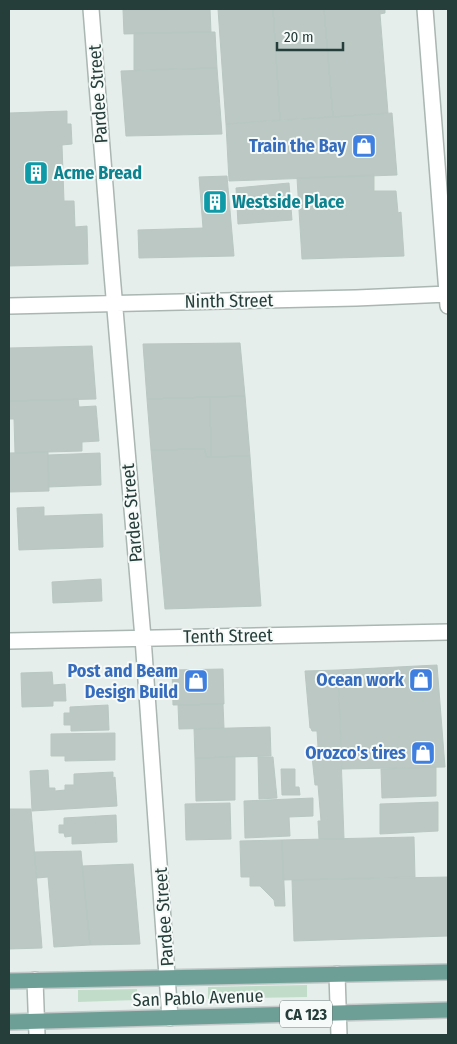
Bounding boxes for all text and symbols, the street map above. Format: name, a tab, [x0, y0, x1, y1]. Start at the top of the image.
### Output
scale bar	[277, 20, 343, 52]
text: 20 m	[284, 28, 314, 46]
street label: Pardee Street	[84, 44, 112, 144]
shop icon: Train the Bay	[351, 133, 377, 159]
place label: Train the Bay	[249, 135, 346, 157]
building icon: Acme Bread	[23, 160, 49, 186]
place label: Acme Bread	[53, 162, 142, 184]
building icon: Westside Place	[202, 189, 228, 215]
place label: Westside Place	[232, 191, 344, 213]
street label: Ninth Street	[184, 289, 274, 313]
street label: Pardee Street	[117, 463, 147, 563]
street label: Tenth Street	[183, 624, 273, 648]
place label: Post and Beam Design Build	[68, 660, 178, 703]
shop icon: Ocean work	[408, 667, 434, 693]
shop icon: Post and Beam Design Build	[183, 668, 209, 694]
place label: Ocean work	[316, 669, 405, 691]
shop icon: Orozco's tires	[410, 740, 436, 766]
place label: Orozco's tires	[305, 742, 406, 764]
street label: Pardee Street	[150, 867, 178, 967]
street label: San Pablo Avenue	[132, 985, 264, 1011]
road number: CA 123	[280, 1001, 332, 1028]

